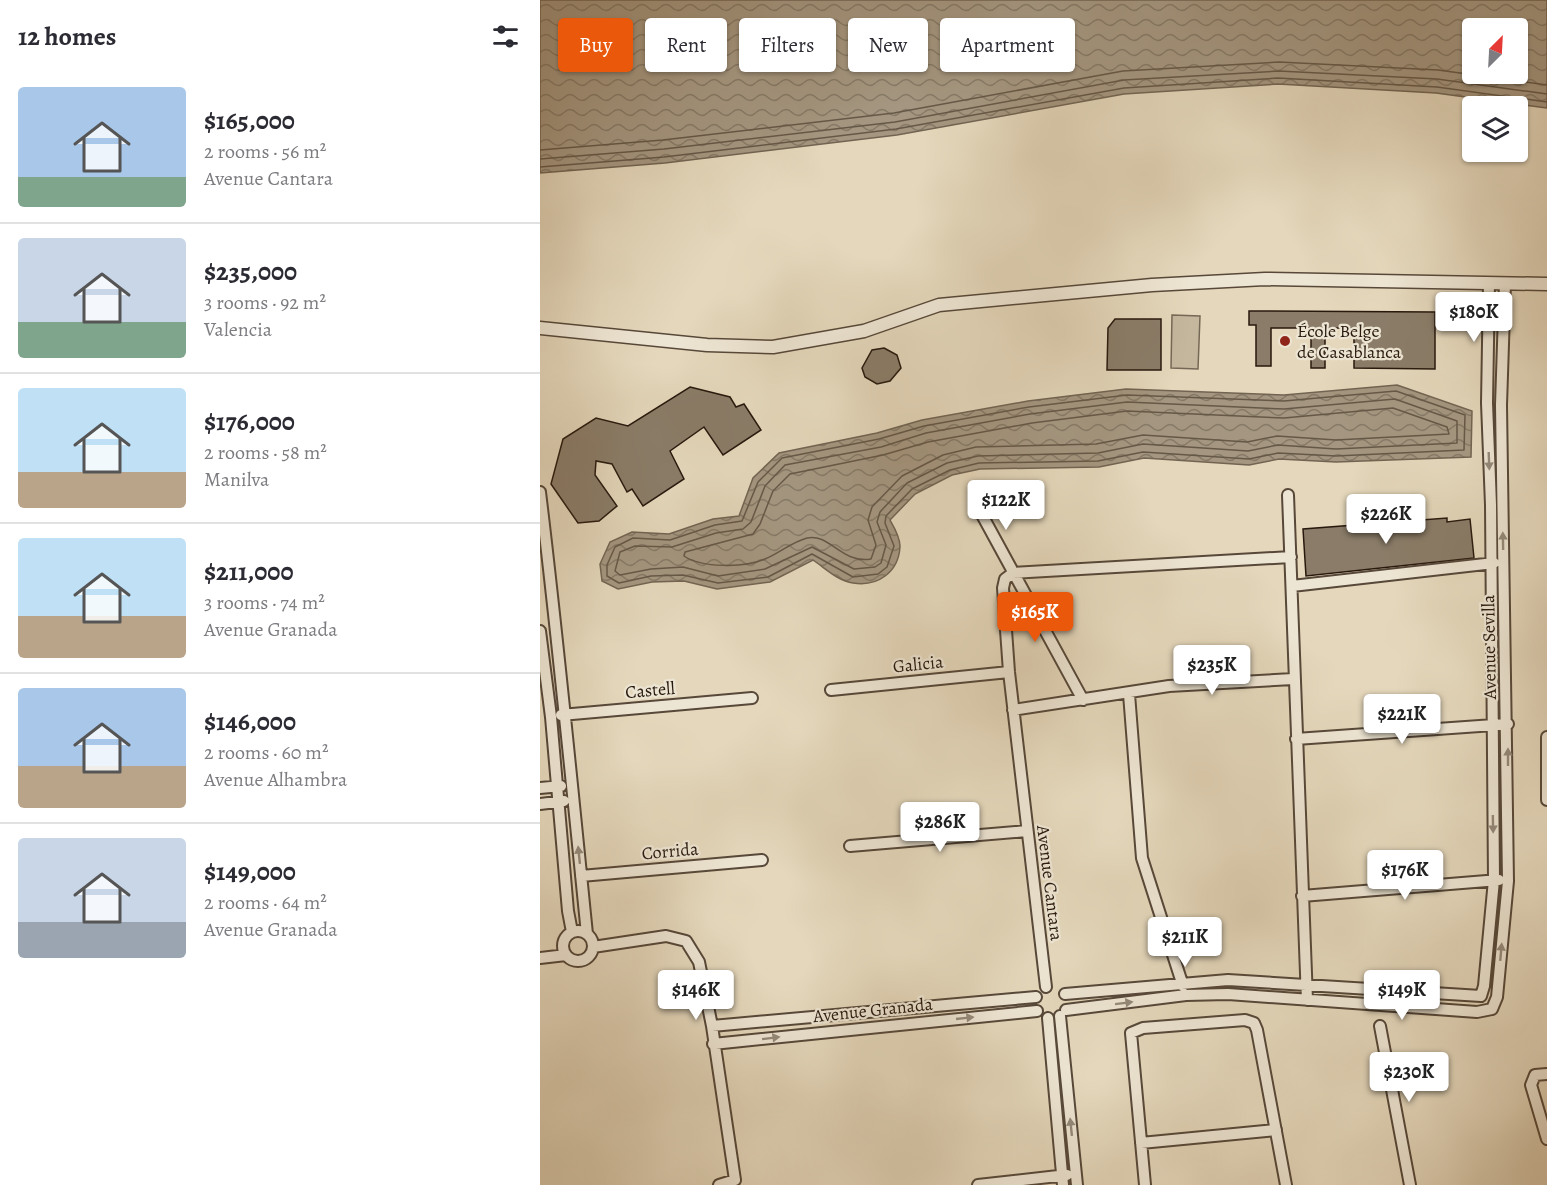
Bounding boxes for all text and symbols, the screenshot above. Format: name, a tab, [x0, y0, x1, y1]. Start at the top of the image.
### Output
chip: Buy	[558, 18, 633, 72]
chip: Rent	[645, 18, 727, 72]
chip: Filters	[739, 18, 836, 72]
chip: New	[848, 18, 928, 72]
chip: Apartment	[940, 18, 1075, 72]
north arrow	[1462, 18, 1528, 84]
map controls	[1462, 18, 1528, 162]
text: 12 homes	[18, 19, 116, 54]
icon: filters	[489, 20, 522, 53]
button: layers	[1462, 96, 1528, 162]
text: $165,000	[204, 103, 295, 138]
icon: home	[66, 111, 138, 183]
text: 2 rooms · 56 m²	[204, 138, 326, 165]
text: Avenue Cantara	[204, 165, 333, 192]
text: $235,000	[204, 254, 297, 289]
icon: home	[66, 262, 138, 334]
text: 3 rooms · 92 m²	[204, 289, 326, 316]
pin: $180K	[1432, 292, 1516, 343]
text: $180K	[1449, 298, 1499, 325]
text: Valencia	[204, 316, 272, 343]
place label: École Belge de Casablanca	[1297, 319, 1402, 364]
marker: École Belge de Casablanca	[1278, 334, 1292, 348]
text: $176,000	[204, 404, 295, 439]
icon: home	[66, 412, 138, 484]
text: 2 rooms · 58 m²	[204, 439, 327, 466]
one-way arrow	[1484, 452, 1493, 471]
text: Manilva	[204, 466, 269, 493]
pin: $122K	[964, 480, 1048, 531]
text: $122K	[982, 486, 1030, 513]
pin: $226K	[1344, 494, 1428, 545]
text: $226K	[1360, 500, 1412, 527]
one-way arrow	[1498, 532, 1508, 551]
text: $211,000	[204, 554, 294, 589]
icon: home	[66, 562, 138, 634]
text: 3 rooms · 74 m²	[204, 589, 325, 616]
pin: $165K	[993, 592, 1077, 643]
street label: Avenue Sevilla	[1476, 594, 1502, 701]
text: $165K	[1011, 598, 1059, 625]
text: Avenue Granada	[204, 616, 338, 643]
pin: $235K	[1170, 645, 1254, 696]
street label: Galicia	[891, 649, 945, 679]
text: $235K	[1187, 651, 1237, 678]
street label: Castell	[624, 676, 676, 704]
pin: $221K	[1360, 694, 1444, 745]
text: $221K	[1378, 700, 1426, 727]
text: $146,000	[204, 704, 296, 739]
icon: home	[66, 712, 138, 784]
text: 2 rooms · 60 m²	[204, 739, 328, 766]
one-way arrow	[1503, 748, 1513, 767]
text: Avenue Alhambra	[204, 766, 347, 793]
pin: $286K	[898, 802, 982, 853]
text: $286K	[914, 808, 966, 835]
one-way arrow	[1488, 815, 1498, 834]
street label: Avenue Cantara	[1031, 823, 1069, 943]
street label: Corrida	[641, 837, 700, 865]
one-way arrow	[574, 845, 584, 864]
pin: $176K	[1363, 850, 1447, 901]
text: $149,000	[204, 854, 296, 889]
text: $176K	[1381, 856, 1429, 883]
icon: home	[66, 862, 138, 934]
text: 2 rooms · 64 m²	[204, 889, 327, 916]
text: Avenue Granada	[204, 916, 338, 943]
pin: $211K	[1143, 917, 1227, 968]
text: $211K	[1162, 923, 1208, 950]
one-way arrow	[1496, 942, 1506, 961]
pin: $146K	[654, 970, 738, 1021]
pin: $149K	[1360, 970, 1444, 1021]
text: $146K	[672, 976, 720, 1003]
text: $149K	[1378, 976, 1426, 1003]
street label: Avenue Granada	[811, 992, 935, 1028]
one-way arrow	[1114, 998, 1133, 1007]
one-way arrow	[956, 1013, 975, 1023]
one-way arrow	[762, 1033, 781, 1042]
pin: $230K	[1367, 1052, 1451, 1103]
text: $230K	[1384, 1058, 1434, 1085]
one-way arrow	[1066, 1117, 1076, 1136]

